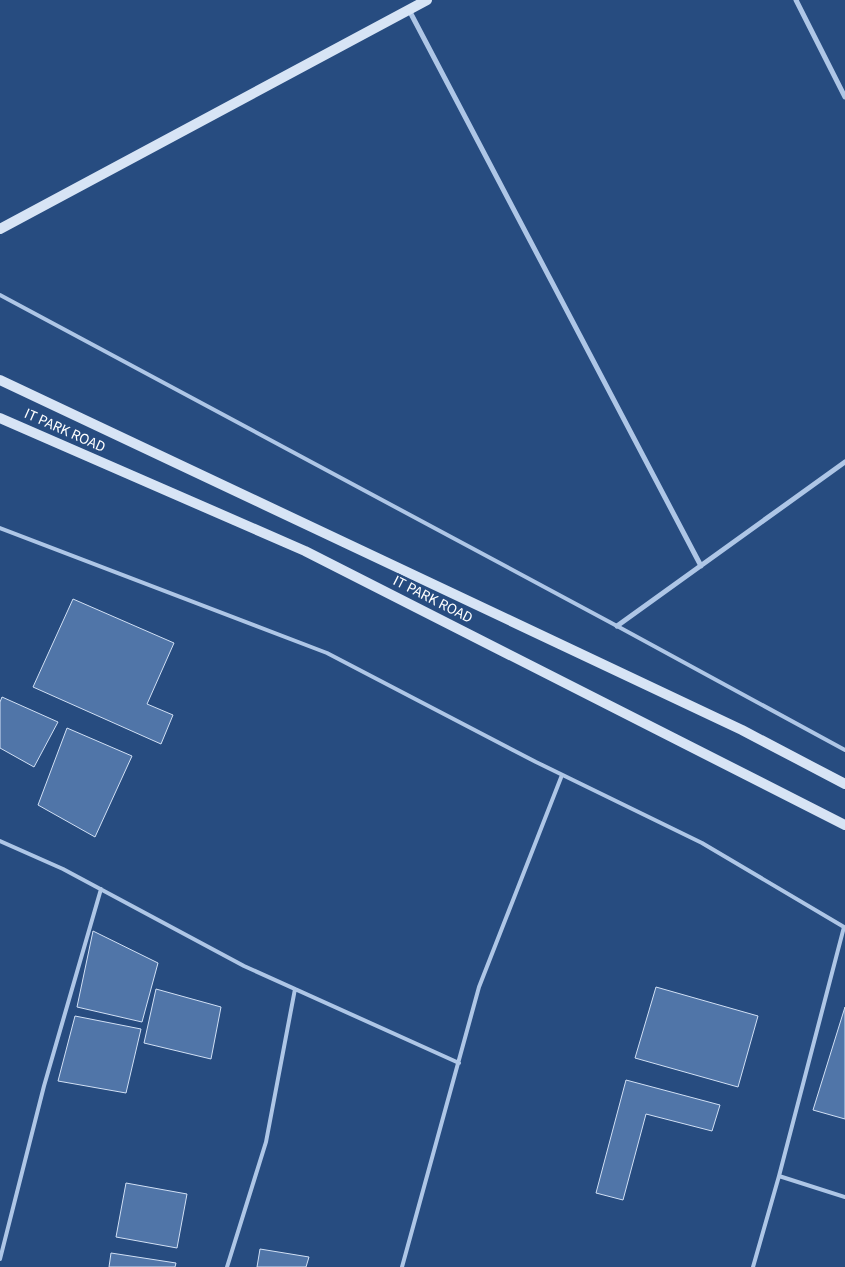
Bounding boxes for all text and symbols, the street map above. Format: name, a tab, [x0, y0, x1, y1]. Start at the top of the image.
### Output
street label: IT PARK ROAD	[21, 403, 109, 458]
street label: IT PARK ROAD	[389, 570, 476, 629]

